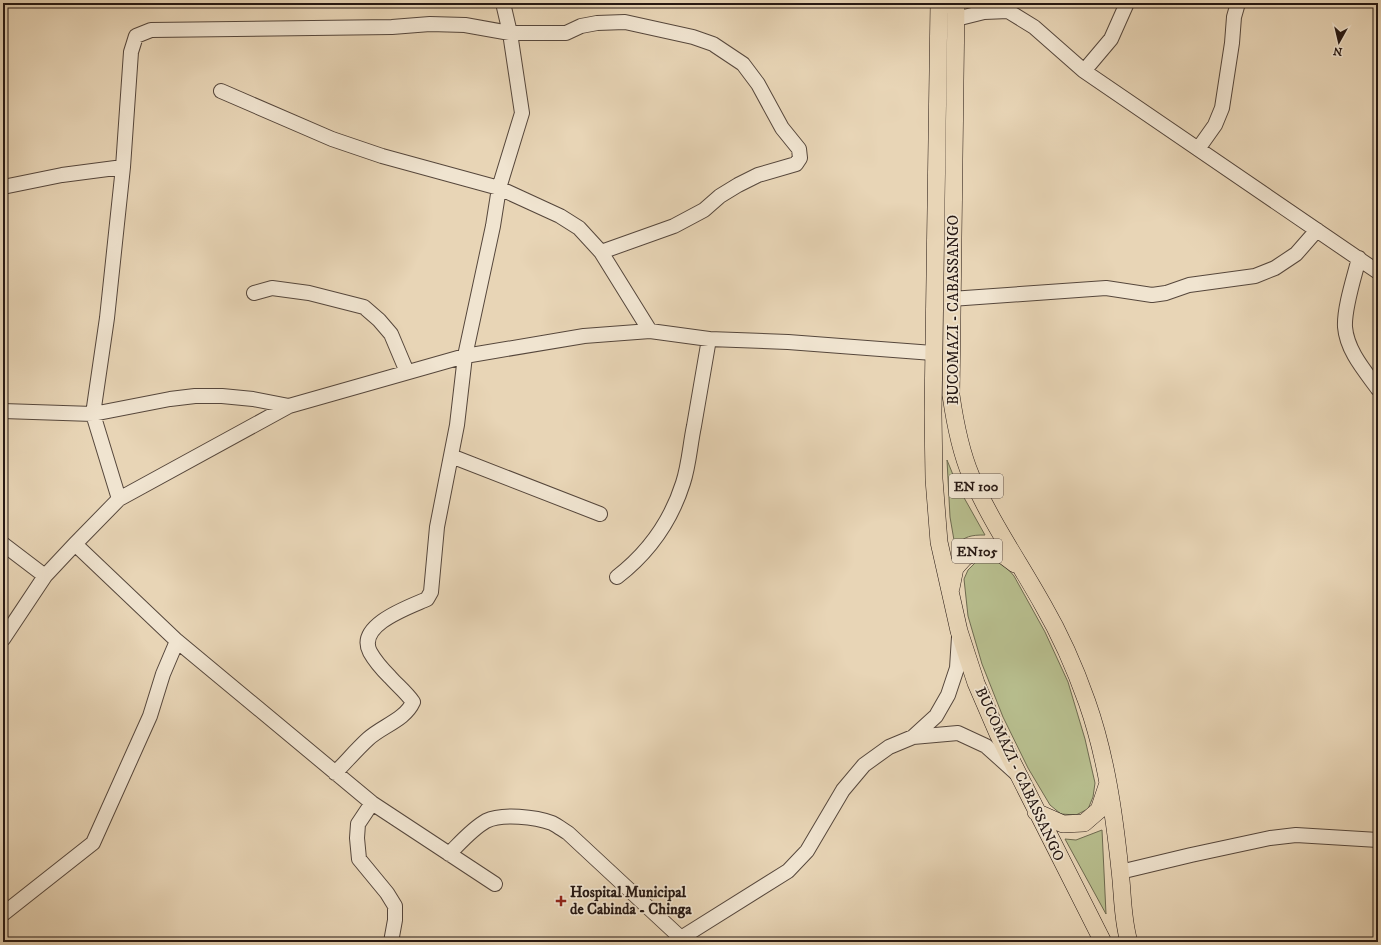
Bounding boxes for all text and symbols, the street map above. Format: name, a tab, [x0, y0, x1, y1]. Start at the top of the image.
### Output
north arrow	[1319, 22, 1359, 62]
text: N	[1332, 43, 1343, 58]
street label: BUCOMAZI - CABASSANGO	[944, 215, 963, 405]
road number: EN 100	[949, 474, 1003, 498]
road number: EN105	[952, 539, 1002, 563]
street label: BUCOMAZI - CABASSANGO	[971, 684, 1068, 864]
place label: Hospital Municipal de Cabinda - Chinga	[570, 883, 692, 919]
marker: Hospital Municipal de Cabinda - Chinga	[555, 895, 567, 907]

